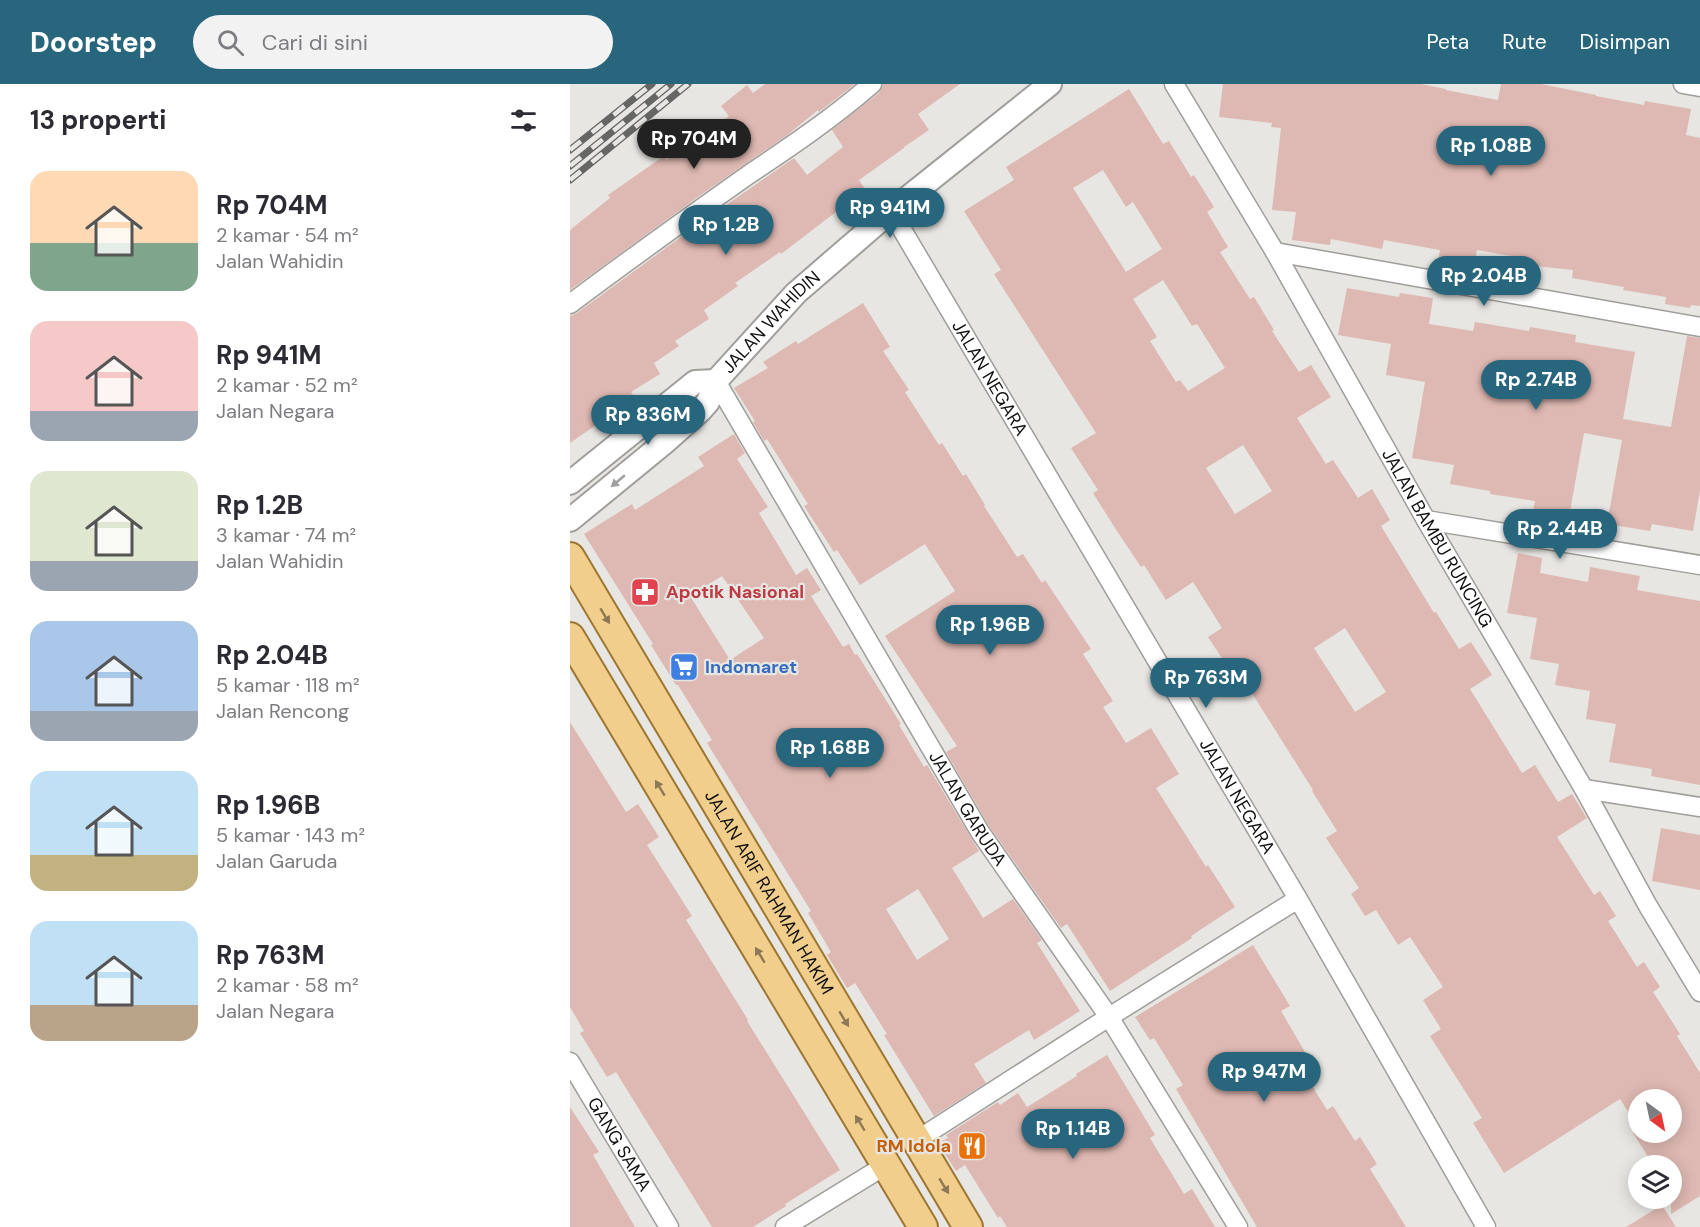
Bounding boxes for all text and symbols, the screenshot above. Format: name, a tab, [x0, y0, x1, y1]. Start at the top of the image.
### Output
search box	[193, 15, 613, 69]
text: Doorstep	[30, 24, 157, 61]
icon: search	[214, 26, 247, 59]
text: Cari di sini	[262, 28, 368, 57]
text: Peta	[1426, 28, 1469, 56]
text: Rute	[1502, 28, 1547, 56]
text: Disimpan	[1580, 28, 1670, 56]
text: 13 properti	[30, 103, 166, 137]
icon: filters	[507, 104, 540, 137]
pin: Rp 704M	[639, 119, 749, 170]
text: Rp 704M	[651, 125, 737, 151]
pin: Rp 1.08B	[1429, 126, 1553, 177]
text: Rp 1.08B	[1450, 132, 1532, 158]
text: Rp 704M	[216, 188, 328, 222]
pin: Rp 941M	[835, 188, 945, 239]
text: Rp 941M	[849, 194, 931, 220]
icon: home	[78, 195, 150, 267]
pin: Rp 1.2B	[671, 205, 781, 256]
text: Rp 1.2B	[692, 211, 760, 237]
text: 2 kamar · 54 m²	[216, 222, 359, 248]
text: Jalan Wahidin	[216, 248, 343, 274]
pin: Rp 2.04B	[1422, 256, 1546, 307]
text: Rp 2.04B	[1441, 262, 1527, 288]
street label: JALAN WAHIDIN	[717, 265, 825, 378]
street label: JALAN NEGARA	[946, 316, 1033, 440]
text: Rp 941M	[216, 338, 321, 372]
icon: home	[78, 345, 150, 417]
pin: Rp 2.74B	[1474, 360, 1598, 411]
text: Rp 2.74B	[1495, 366, 1577, 392]
text: 2 kamar · 52 m²	[216, 372, 358, 398]
pin: Rp 836M	[593, 395, 703, 446]
text: Jalan Negara	[216, 398, 334, 424]
text: Rp 836M	[605, 401, 691, 427]
street label: JALAN BAMBU RUNCING	[1376, 445, 1498, 632]
one-way arrow	[611, 474, 626, 487]
text: Rp 1.2B	[216, 488, 303, 522]
icon: home	[78, 495, 150, 567]
pin: Rp 2.44B	[1498, 509, 1622, 560]
text: Rp 2.44B	[1517, 515, 1603, 541]
text: 3 kamar · 74 m²	[216, 522, 356, 548]
text: Jalan Wahidin	[216, 548, 343, 574]
pharmacy icon: Apotik Nasional	[629, 576, 661, 608]
place label: Apotik Nasional	[666, 580, 804, 604]
pin: Rp 1.96B	[928, 605, 1052, 656]
one-way arrow	[600, 608, 611, 624]
text: Rp 1.96B	[950, 611, 1030, 637]
text: Rp 2.04B	[216, 638, 328, 672]
icon: home	[78, 645, 150, 717]
supermarket icon: Indomaret	[668, 651, 700, 683]
place label: Indomaret	[705, 655, 797, 679]
pin: Rp 763M	[1151, 658, 1261, 709]
text: Rp 763M	[1164, 664, 1248, 690]
text: 5 kamar · 118 m²	[216, 672, 359, 698]
text: Jalan Rencong	[216, 698, 349, 724]
pin: Rp 1.68B	[768, 728, 892, 779]
text: Rp 1.68B	[790, 734, 870, 760]
street label: JALAN NEGARA	[1194, 734, 1281, 858]
street label: JALAN GARUDA	[923, 747, 1012, 871]
one-way arrow	[655, 780, 666, 796]
street label: JALAN ARIF RAHMAN HAKIM	[699, 786, 839, 999]
text: Rp 1.96B	[216, 788, 320, 822]
icon: home	[78, 795, 150, 867]
text: 5 kamar · 143 m²	[216, 822, 365, 848]
text: Jalan Garuda	[216, 848, 337, 874]
text: Rp 763M	[216, 938, 324, 972]
icon: home	[78, 945, 150, 1017]
one-way arrow	[755, 947, 766, 963]
text: 2 kamar · 58 m²	[216, 972, 359, 998]
text: Jalan Negara	[216, 998, 334, 1024]
one-way arrow	[839, 1011, 850, 1027]
pin: Rp 947M	[1209, 1052, 1319, 1103]
text: Rp 947M	[1222, 1058, 1306, 1084]
north arrow	[1628, 1089, 1682, 1143]
map controls	[1628, 1089, 1682, 1209]
street label: GANG SAMA	[582, 1093, 657, 1196]
pin: Rp 1.14B	[1011, 1109, 1135, 1160]
one-way arrow	[855, 1115, 866, 1131]
text: Rp 1.14B	[1035, 1115, 1111, 1141]
restaurant icon: RM Idola	[956, 1130, 988, 1162]
place label: RM Idola	[876, 1134, 951, 1158]
button: layers	[1628, 1155, 1682, 1209]
one-way arrow	[938, 1178, 949, 1194]

